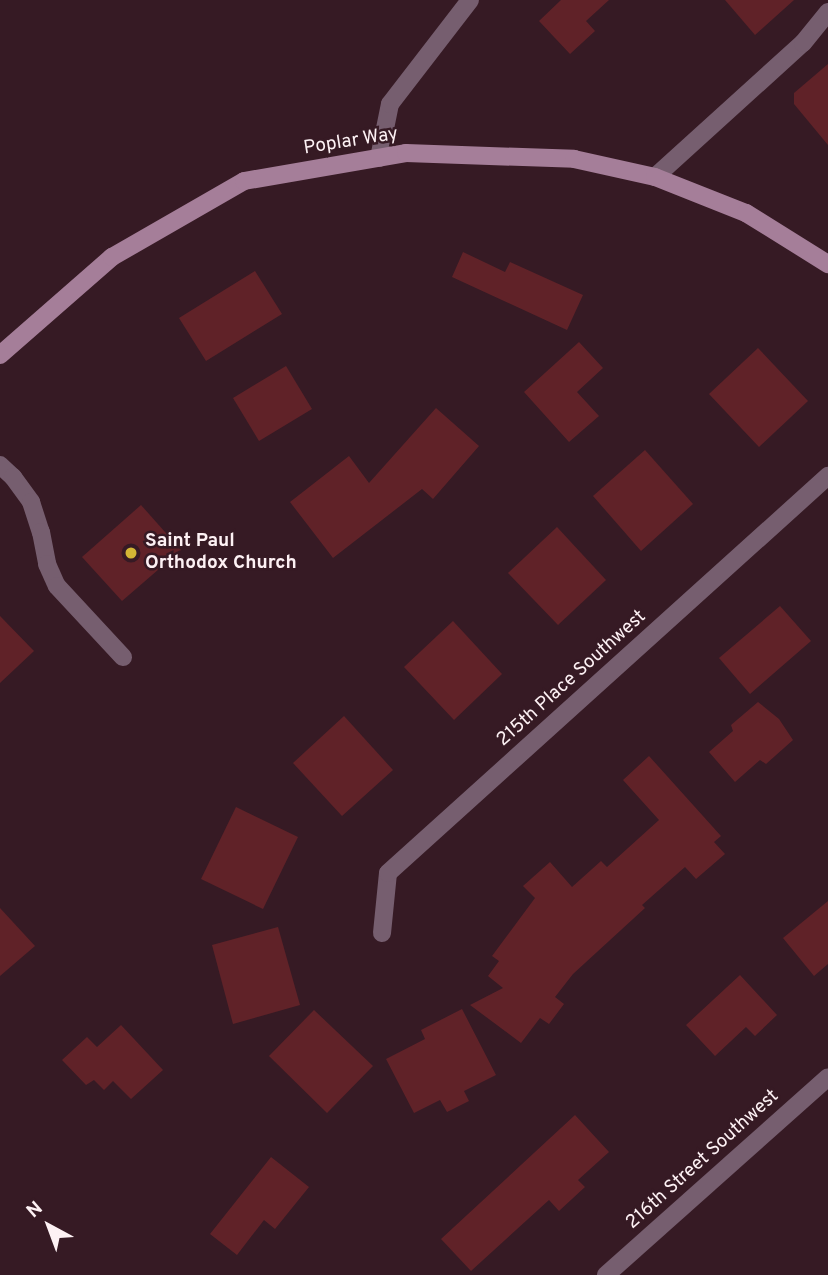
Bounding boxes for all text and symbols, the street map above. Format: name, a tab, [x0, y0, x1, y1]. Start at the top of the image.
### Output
street label: Poplar Way	[302, 123, 400, 161]
place label: Saint Paul Orthodox Church	[145, 531, 297, 575]
marker: Saint Paul Orthodox Church	[123, 545, 139, 561]
street label: 215th Place Southwest	[493, 606, 651, 752]
street label: 216th Street Southwest	[622, 1085, 784, 1235]
north arrow	[14, 1191, 84, 1261]
text: N	[22, 1197, 48, 1224]

